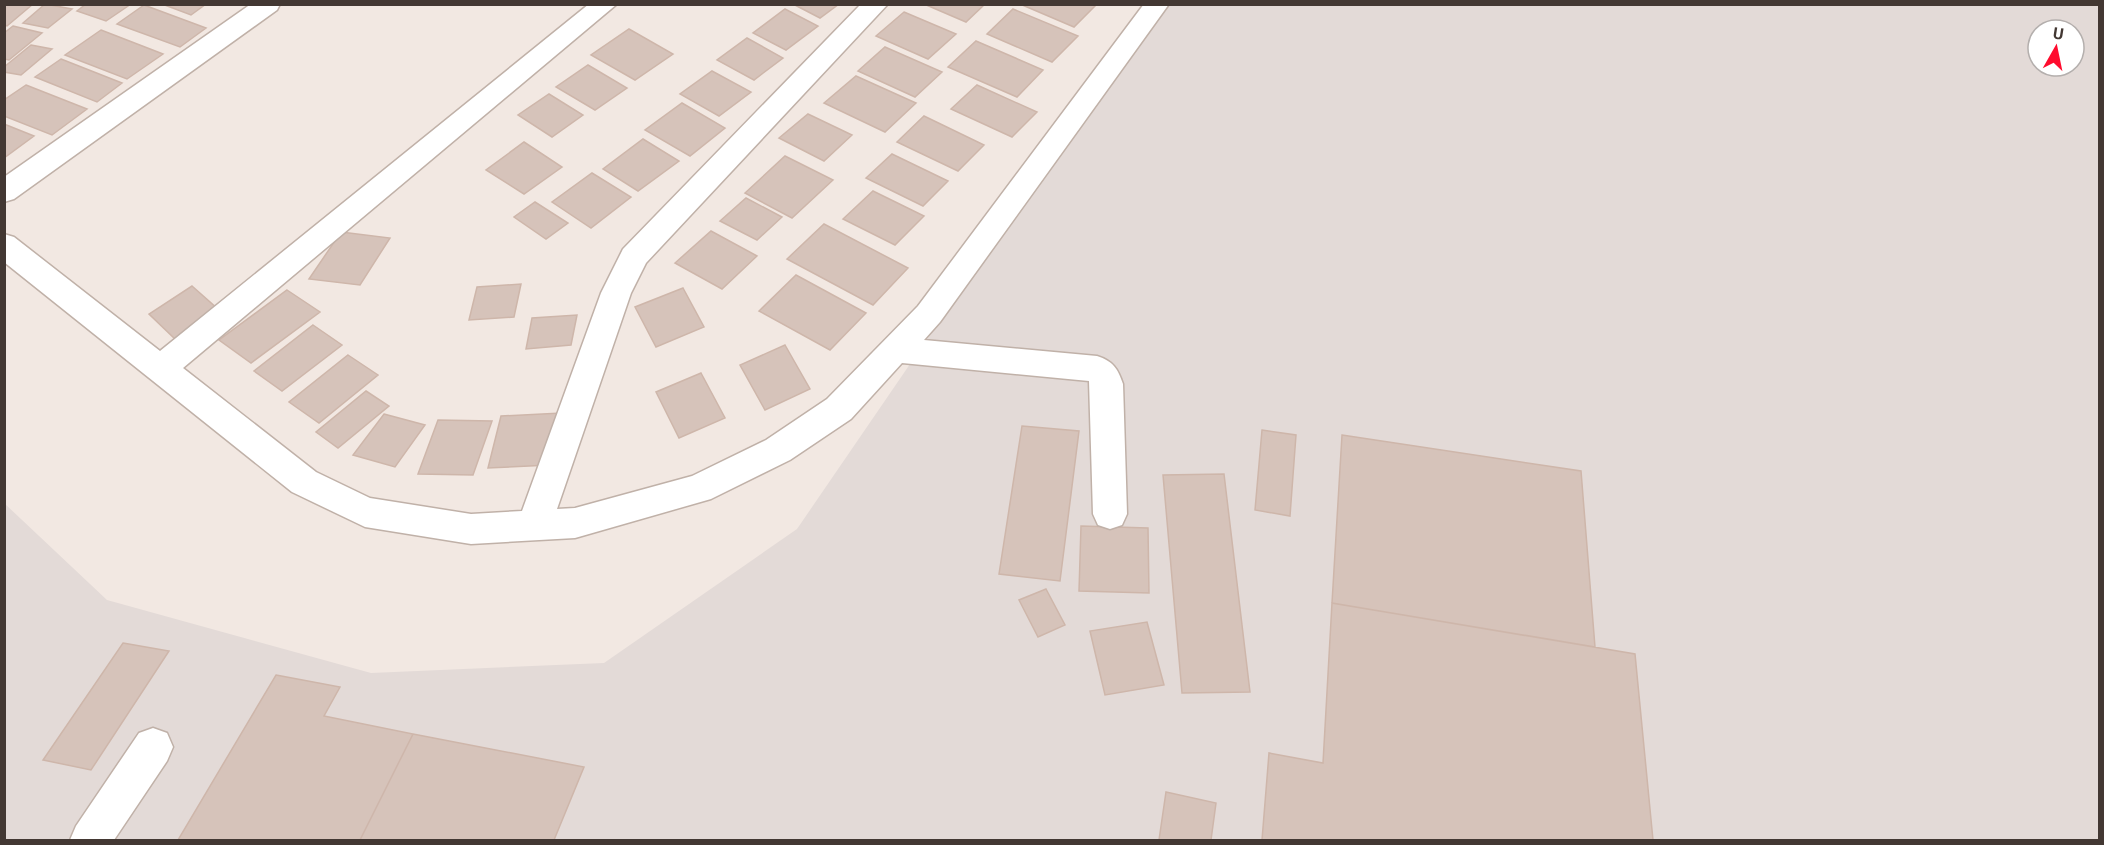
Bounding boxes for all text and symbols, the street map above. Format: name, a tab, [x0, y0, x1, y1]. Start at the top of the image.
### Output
north arrow	[2026, 18, 2086, 78]
text: U	[2052, 23, 2065, 44]

